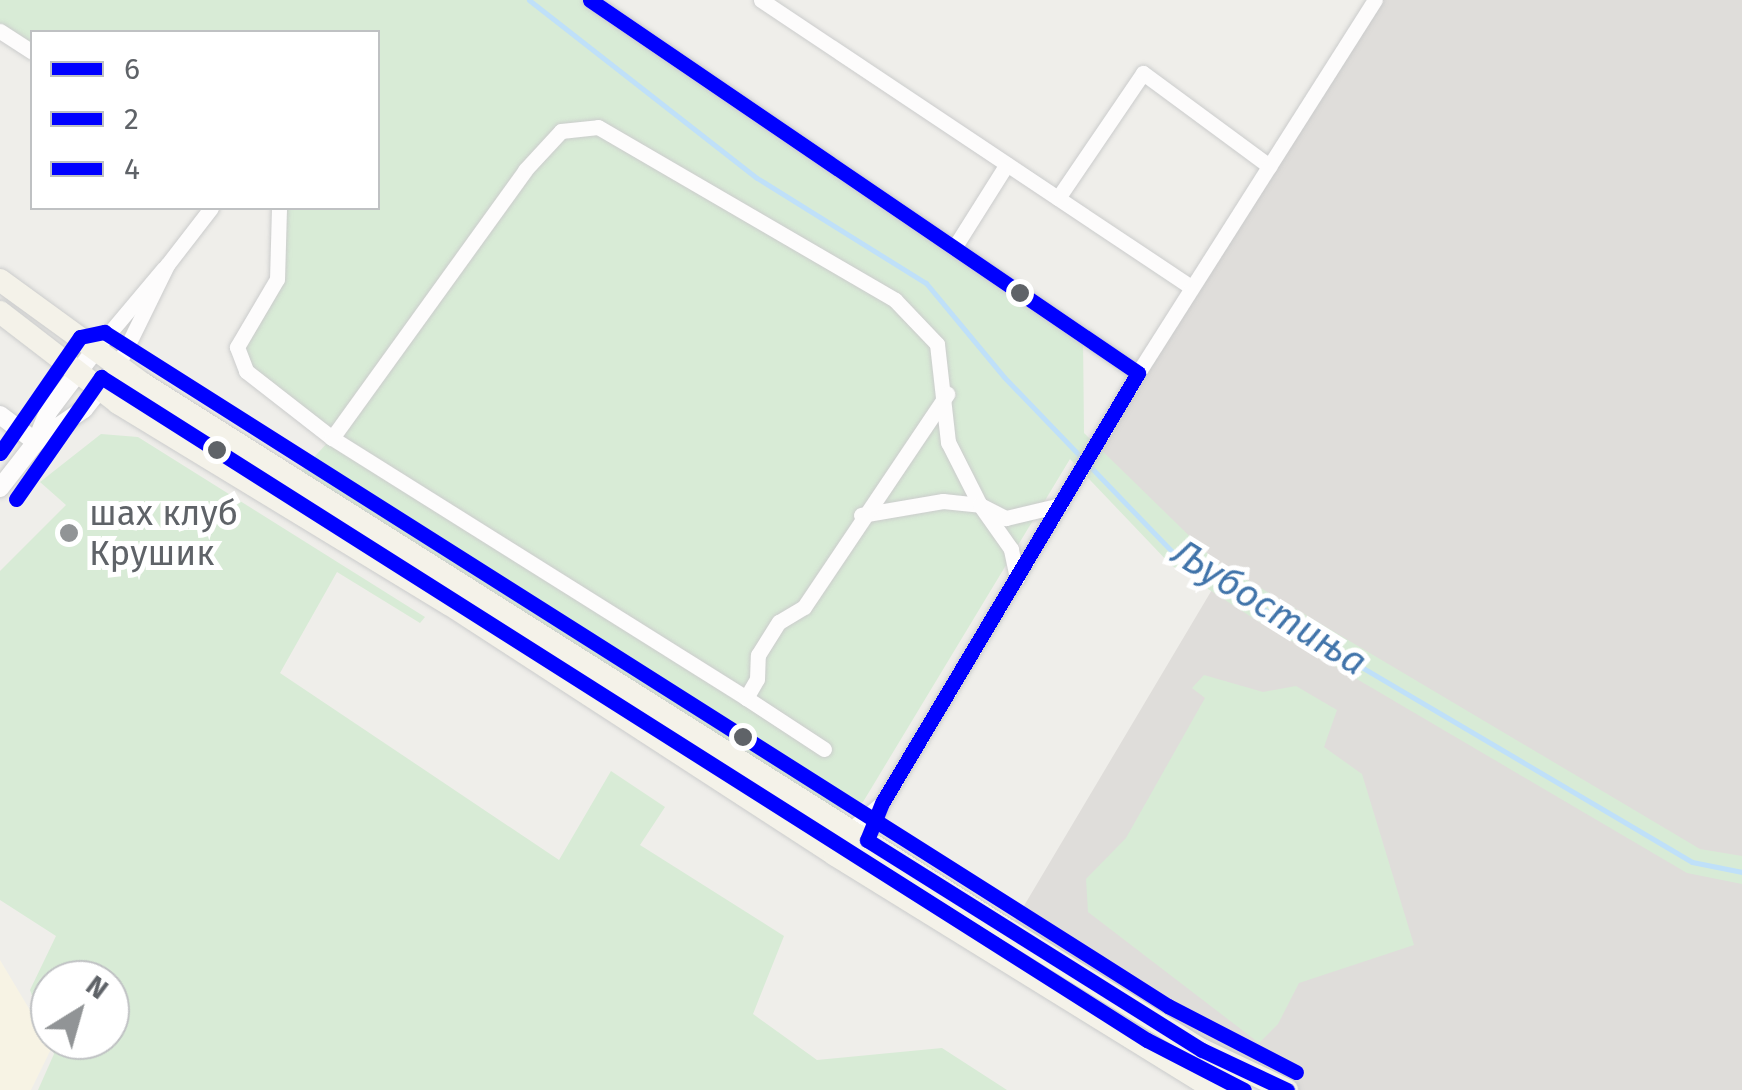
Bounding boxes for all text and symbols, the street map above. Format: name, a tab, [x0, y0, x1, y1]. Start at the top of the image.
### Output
legend	[30, 30, 380, 210]
text: 6	[124, 51, 140, 87]
text: 2	[124, 101, 139, 137]
text: 4	[124, 151, 140, 187]
unlabelled marker	[1010, 283, 1030, 303]
unlabelled marker	[207, 440, 227, 460]
place label: шах клуб Крушик	[89, 492, 238, 574]
marker: шах клуб Крушик	[58, 522, 80, 544]
water label: Љубостиња	[1163, 530, 1375, 686]
unlabelled marker	[733, 727, 753, 747]
north arrow	[30, 960, 130, 1060]
text: N	[80, 968, 114, 1006]

